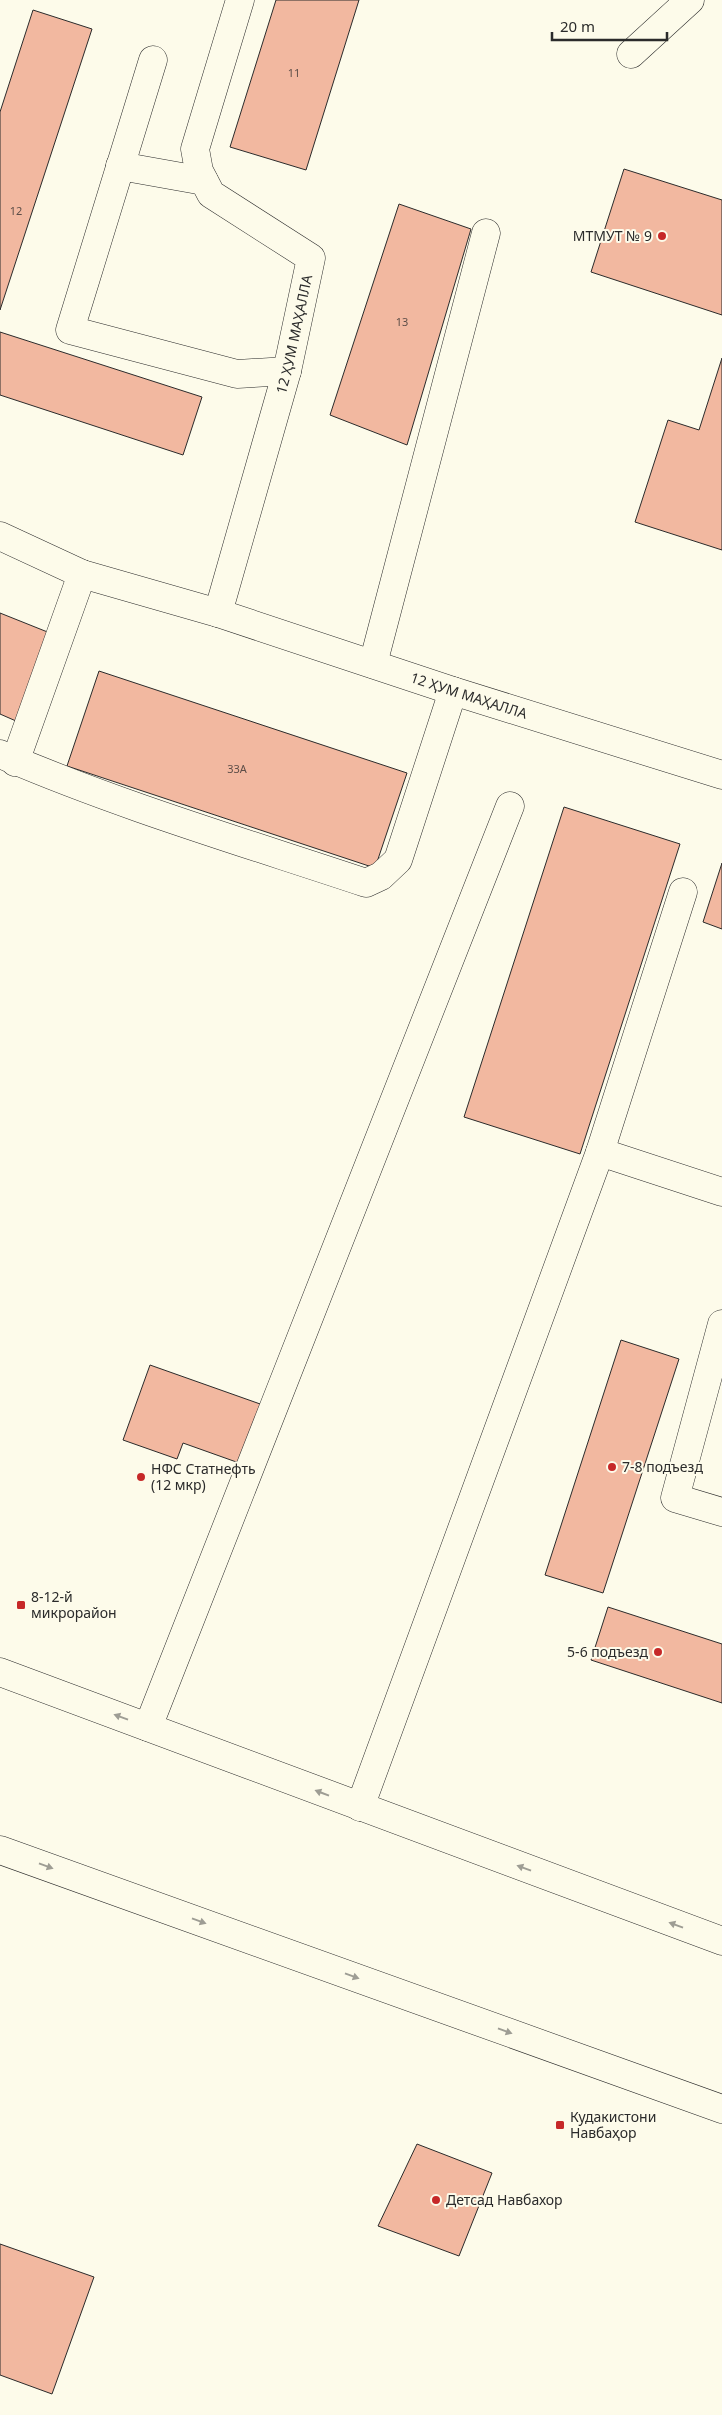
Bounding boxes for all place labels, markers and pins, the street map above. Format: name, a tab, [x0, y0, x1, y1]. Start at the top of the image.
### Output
place label: МТМУТ № 9	[573, 226, 652, 245]
marker: МТМУТ № 9	[656, 230, 668, 242]
place label: 7-8 подъезд	[622, 1457, 703, 1476]
place label: НФС Статнефть (12 мкр)	[151, 1459, 256, 1494]
marker: 7-8 подъезд	[606, 1461, 618, 1473]
marker: НФС Статнефть (12 мкр)	[135, 1471, 147, 1483]
place label: 8-12-й микрорайон	[31, 1587, 117, 1622]
marker: 8-12-й микрорайон	[15, 1599, 27, 1611]
place label: 5-6 подъезд	[567, 1642, 648, 1661]
marker: 5-6 подъезд	[652, 1646, 664, 1658]
place label: Кудакистони Навбаҳор	[570, 2107, 656, 2142]
marker: Кудакистони Навбаҳор	[554, 2119, 566, 2131]
place label: Детсад Навбахор	[446, 2190, 563, 2209]
marker: Детсад Навбахор	[430, 2194, 442, 2206]

